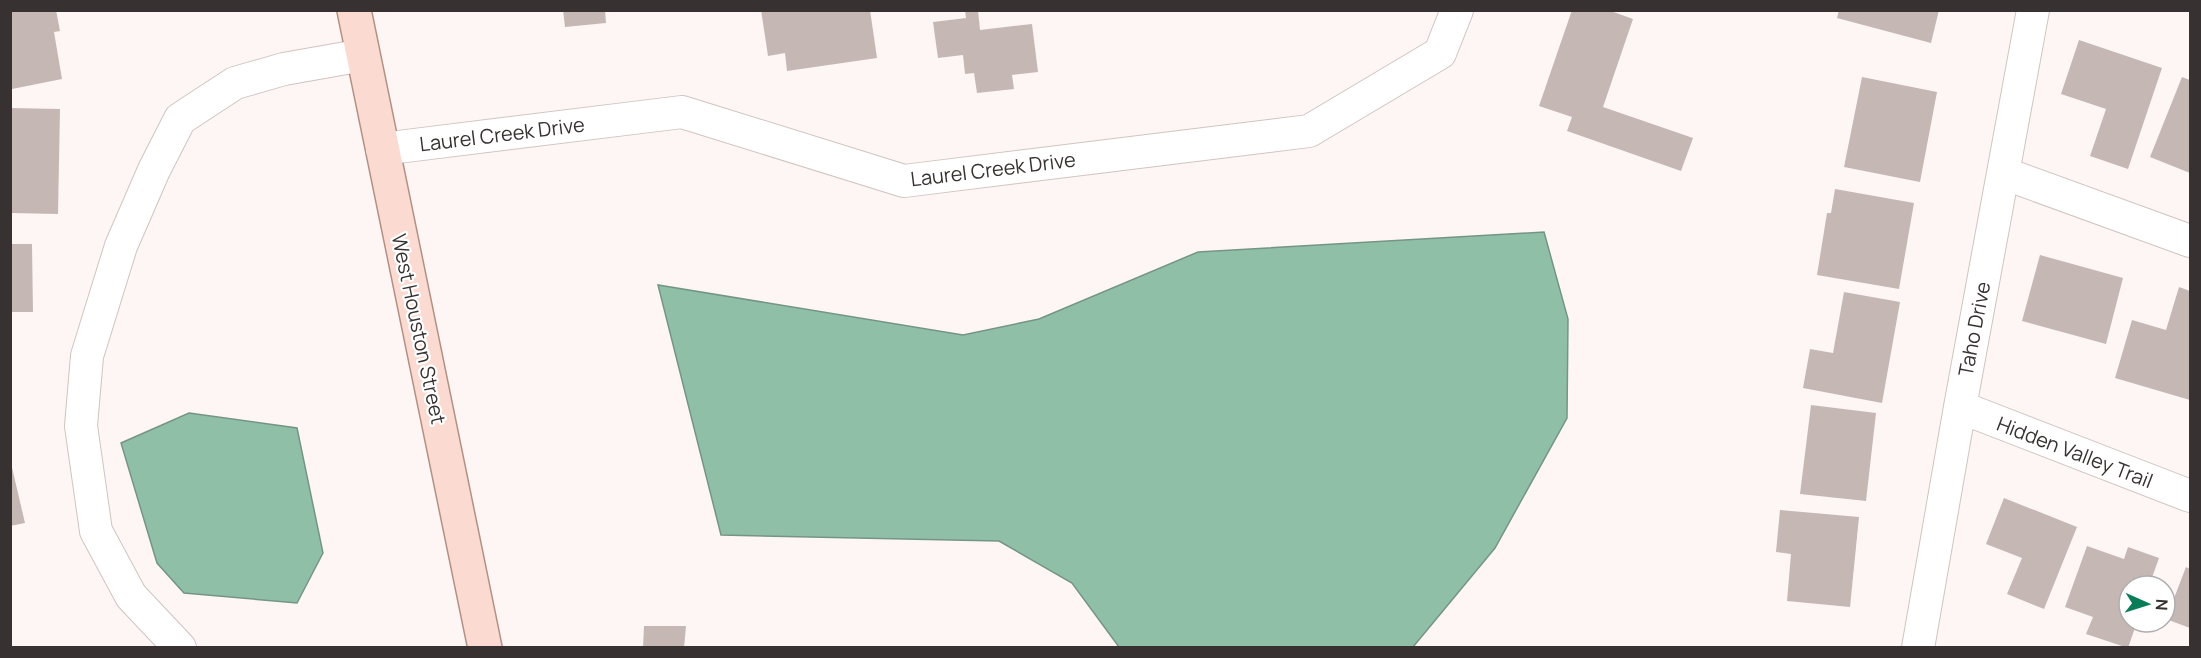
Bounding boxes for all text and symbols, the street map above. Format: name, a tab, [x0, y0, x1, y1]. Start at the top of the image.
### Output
street label: Laurel Creek Drive	[418, 110, 586, 158]
street label: Laurel Creek Drive	[909, 145, 1077, 193]
street label: West Houston Street	[386, 231, 452, 427]
street label: Taho Drive	[1952, 279, 1996, 379]
street label: Hidden Valley Trail	[1993, 410, 2157, 494]
north arrow	[2117, 574, 2177, 634]
text: N	[2151, 598, 2173, 611]

